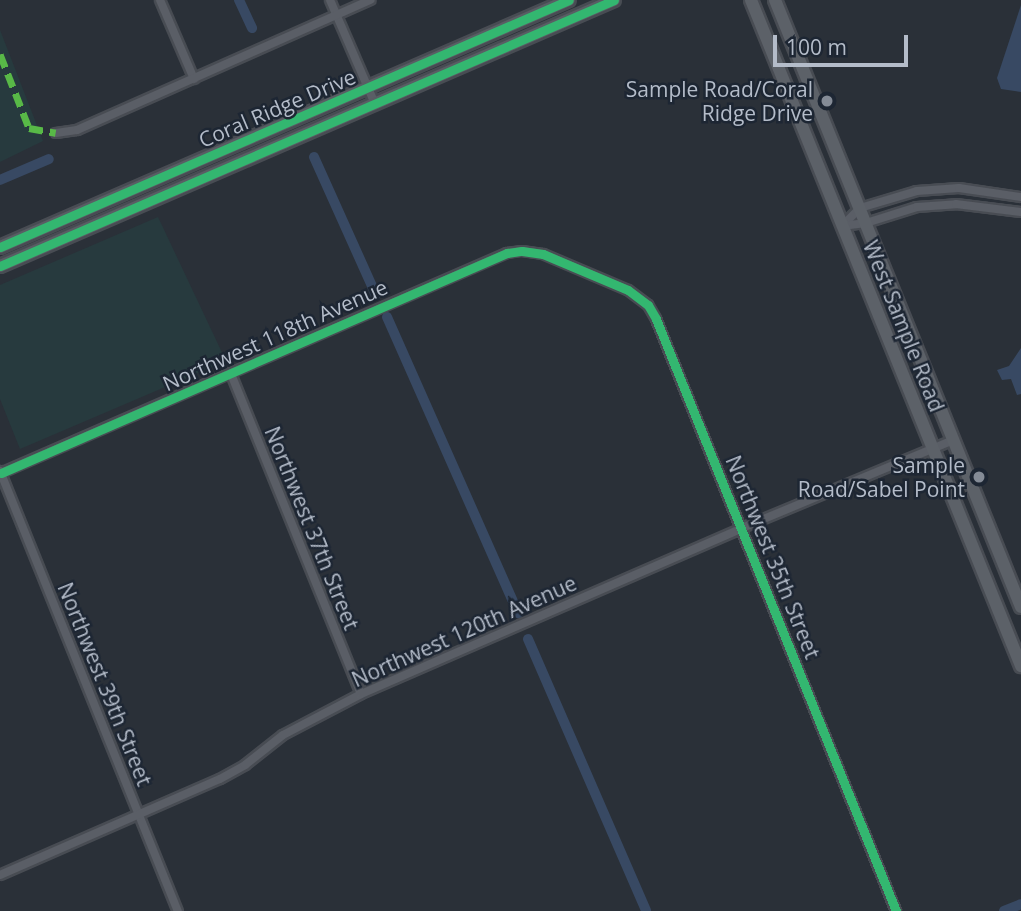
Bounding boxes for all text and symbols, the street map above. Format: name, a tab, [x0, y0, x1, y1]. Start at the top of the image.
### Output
scale bar	[776, 21, 911, 65]
text: 100 m	[786, 33, 847, 61]
street label: Coral Ridge Drive	[195, 64, 359, 152]
place label: Sample Road/Coral Ridge Drive	[626, 76, 813, 126]
marker: Sample Road/Coral Ridge Drive	[819, 93, 835, 109]
street label: West Sample Road	[858, 237, 950, 415]
street label: Northwest 118th Avenue	[159, 274, 391, 396]
street label: Northwest 37th Street	[260, 423, 364, 633]
street label: Northwest 35th Street	[721, 452, 825, 662]
place label: Sample Road/Sabel Point	[798, 452, 965, 502]
marker: Sample Road/Sabel Point	[971, 469, 987, 485]
street label: Northwest 120th Avenue	[348, 570, 580, 692]
street label: Northwest 39th Street	[53, 579, 157, 789]

